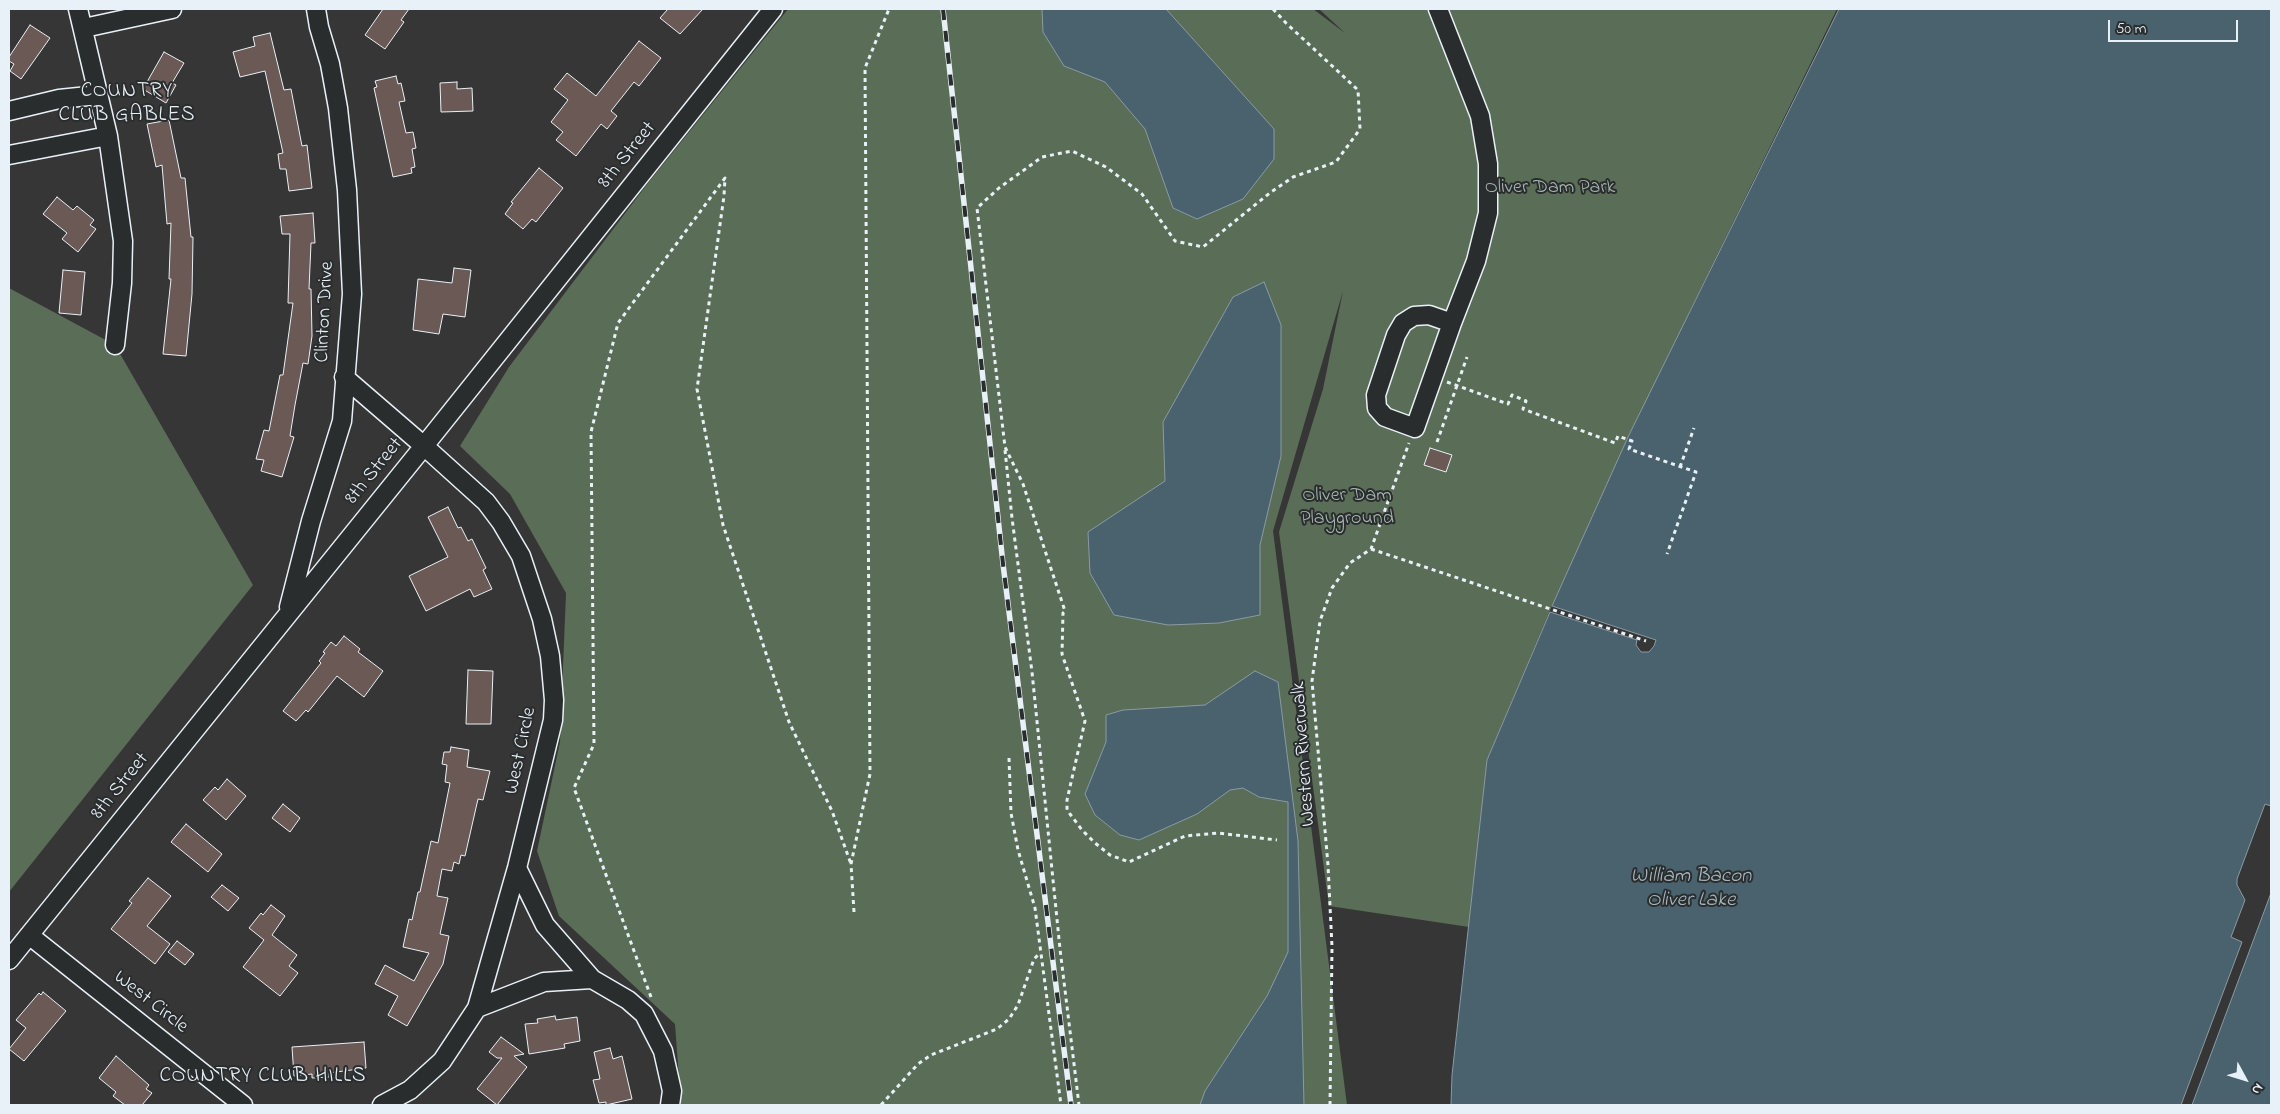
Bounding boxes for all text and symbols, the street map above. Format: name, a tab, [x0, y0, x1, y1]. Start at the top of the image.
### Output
scale bar	[2110, 10, 2240, 42]
text: 50 m	[2116, 18, 2146, 40]
district label: COUNTRY CLUB GABLES	[57, 80, 197, 130]
street label: 8th Street	[594, 118, 662, 194]
park label: Oliver Dam Park	[1485, 177, 1615, 201]
street label: Clinton Drive	[311, 261, 341, 363]
street label: 8th Street	[341, 434, 409, 510]
park label: Oliver Dam Playground	[1300, 485, 1394, 532]
street label: Western Riverwalk	[1288, 681, 1322, 827]
street label: West Circle	[501, 705, 543, 797]
street label: 8th Street	[87, 749, 155, 825]
water label: William Bacon Oliver Lake	[1631, 865, 1751, 915]
street label: West Circle	[108, 966, 192, 1040]
north arrow	[2220, 1054, 2270, 1104]
district label: COUNTRY CLUB HILLS	[157, 1065, 369, 1091]
text: N	[2246, 1078, 2268, 1099]

